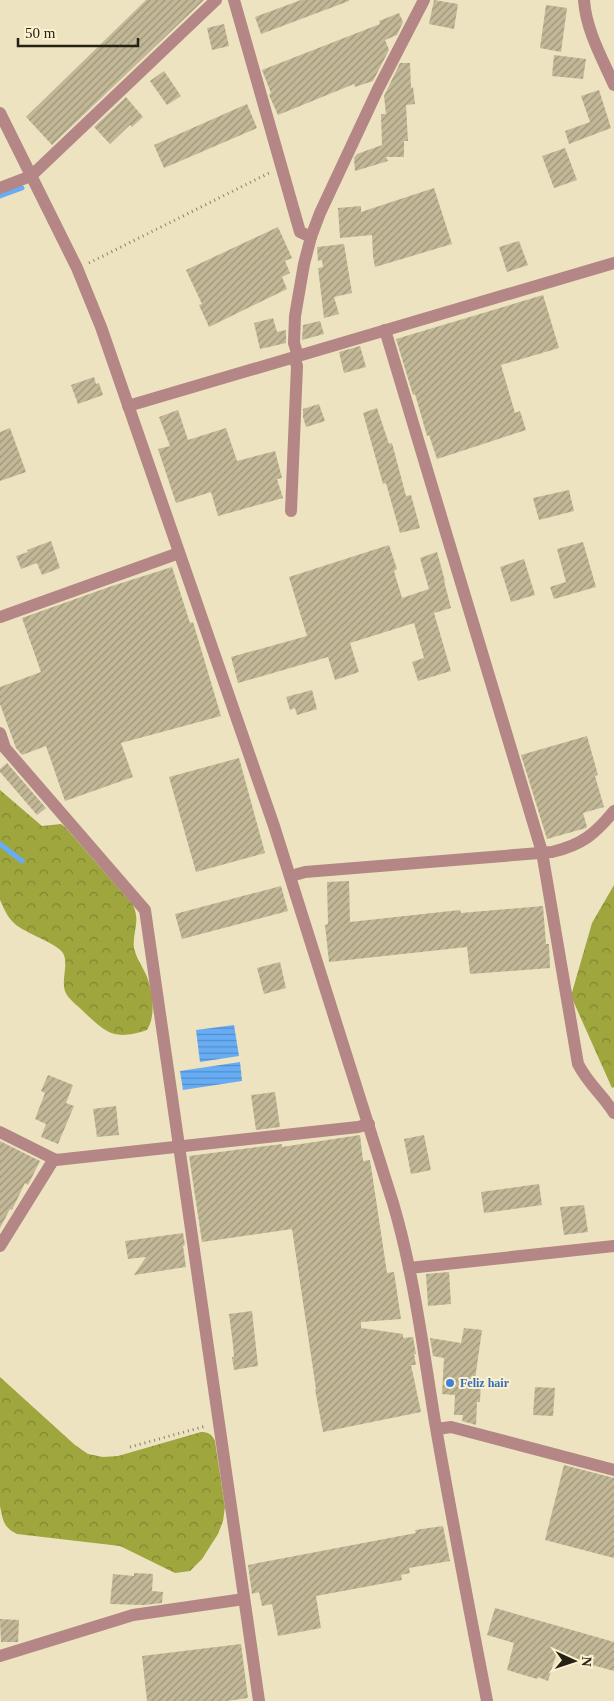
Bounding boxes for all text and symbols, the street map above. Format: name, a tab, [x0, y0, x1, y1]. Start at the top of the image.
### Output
scale bar	[18, 15, 138, 47]
text: 50 m	[25, 25, 56, 41]
place label: Feliz hair	[460, 1376, 510, 1390]
marker: Feliz hair	[444, 1377, 456, 1389]
north arrow	[549, 1636, 599, 1686]
text: N	[579, 1656, 594, 1667]

